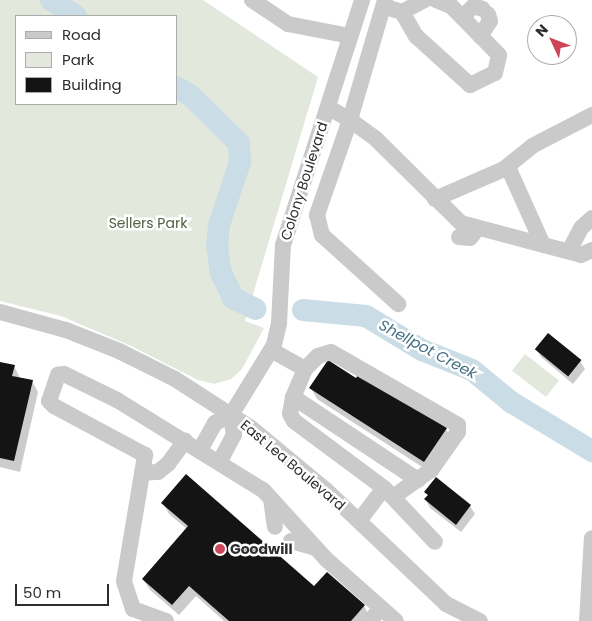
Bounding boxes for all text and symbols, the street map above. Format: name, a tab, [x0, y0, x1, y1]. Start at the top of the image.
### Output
legend	[15, 15, 178, 105]
north arrow	[527, 15, 577, 65]
text: N	[531, 20, 553, 41]
text: Road	[62, 24, 101, 45]
text: Park	[62, 49, 94, 70]
text: Building	[62, 74, 122, 95]
street label: Colony Boulevard	[277, 120, 331, 242]
park label: Sellers Park	[109, 215, 187, 231]
water label: Shellpot Creek	[376, 316, 480, 382]
street label: East Lea Boulevard	[237, 416, 349, 514]
place label: Goodwill	[230, 541, 293, 557]
marker: Goodwill	[214, 543, 226, 555]
scale bar	[18, 574, 111, 606]
text: 50 m	[23, 582, 61, 603]

